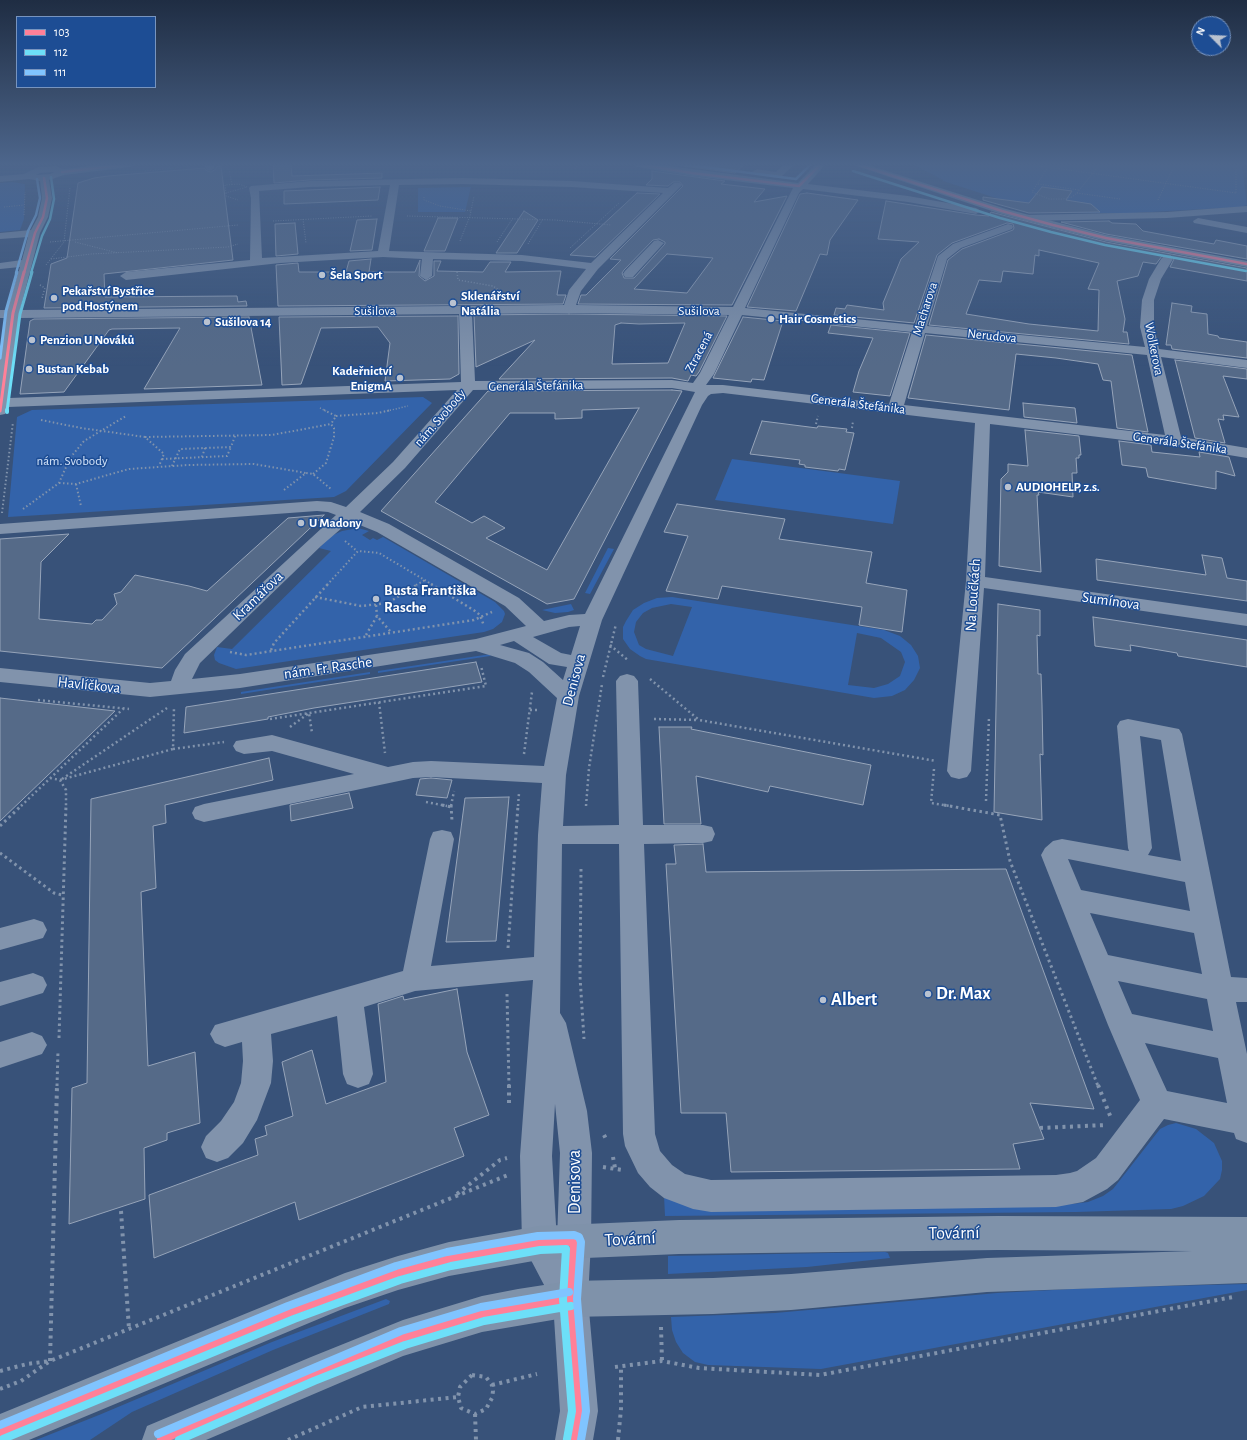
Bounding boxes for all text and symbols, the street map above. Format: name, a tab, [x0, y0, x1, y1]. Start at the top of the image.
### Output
legend	[16, 16, 156, 88]
north arrow	[1191, 16, 1231, 56]
text: 103	[54, 26, 69, 38]
text: N	[1194, 26, 1207, 37]
text: 112	[54, 46, 68, 58]
text: 111	[54, 66, 66, 78]
place label: Šela Sport	[330, 267, 383, 283]
marker: Šela Sport	[317, 270, 327, 280]
street label: Macharova	[909, 280, 941, 338]
place label: Pekařství Bystřice pod Hostýnem	[62, 283, 154, 314]
place label: Sklenářství Natália	[461, 288, 520, 319]
marker: Pekařství Bystřice pod Hostýnem	[49, 293, 59, 303]
marker: Sklenářství Natália	[448, 298, 458, 308]
street label: Sušilova	[354, 303, 396, 319]
street label: Sušilova	[678, 303, 720, 319]
place label: Hair Cosmetics	[779, 311, 856, 327]
place label: Sušilova 14	[215, 314, 271, 330]
marker: Hair Cosmetics	[766, 314, 776, 324]
marker: Sušilova 14	[202, 317, 212, 327]
street label: Wolkerova	[1141, 321, 1167, 377]
street label: Nerudova	[966, 326, 1018, 346]
street label: Ztracená	[682, 329, 716, 375]
place label: Penzion U Nováků	[40, 332, 134, 348]
marker: Penzion U Nováků	[27, 335, 37, 345]
place label: Bustan Kebab	[37, 361, 109, 377]
place label: Kadeřnictví EnigmA	[332, 363, 392, 394]
marker: Bustan Kebab	[24, 364, 34, 374]
marker: Kadeřnictví EnigmA	[395, 373, 405, 383]
street label: Generála Štefánika	[488, 377, 584, 395]
street label: nám. Svobody	[411, 386, 469, 450]
street label: Generála Štefánika	[810, 390, 906, 418]
street label: Generála Štefánika	[1132, 429, 1228, 457]
park label: nám. Svobody	[36, 453, 108, 469]
place label: AUDIOHELP, z.s.	[1016, 479, 1100, 495]
marker: AUDIOHELP, z.s.	[1003, 482, 1013, 492]
place label: U Madony	[309, 515, 361, 531]
marker: U Madony	[296, 518, 306, 528]
street label: Na Loučkách	[961, 558, 985, 632]
street label: Kramářova	[229, 568, 287, 624]
place label: Busta Františka Rasche	[384, 581, 477, 616]
street label: Sumínova	[1081, 588, 1141, 614]
marker: Busta Františka Rasche	[371, 594, 381, 604]
street label: Denisova	[558, 652, 590, 708]
street label: nám. Fr. Rasche	[283, 653, 373, 683]
street label: Havlíčkova	[57, 673, 121, 697]
place label: Dr. Max	[936, 983, 991, 1005]
place label: Albert	[831, 989, 877, 1011]
marker: Dr. Max	[923, 989, 933, 999]
marker: Albert	[818, 995, 828, 1005]
street label: Denisova	[564, 1150, 586, 1214]
street label: Tovární	[928, 1222, 980, 1244]
street label: Tovární	[604, 1227, 656, 1251]

